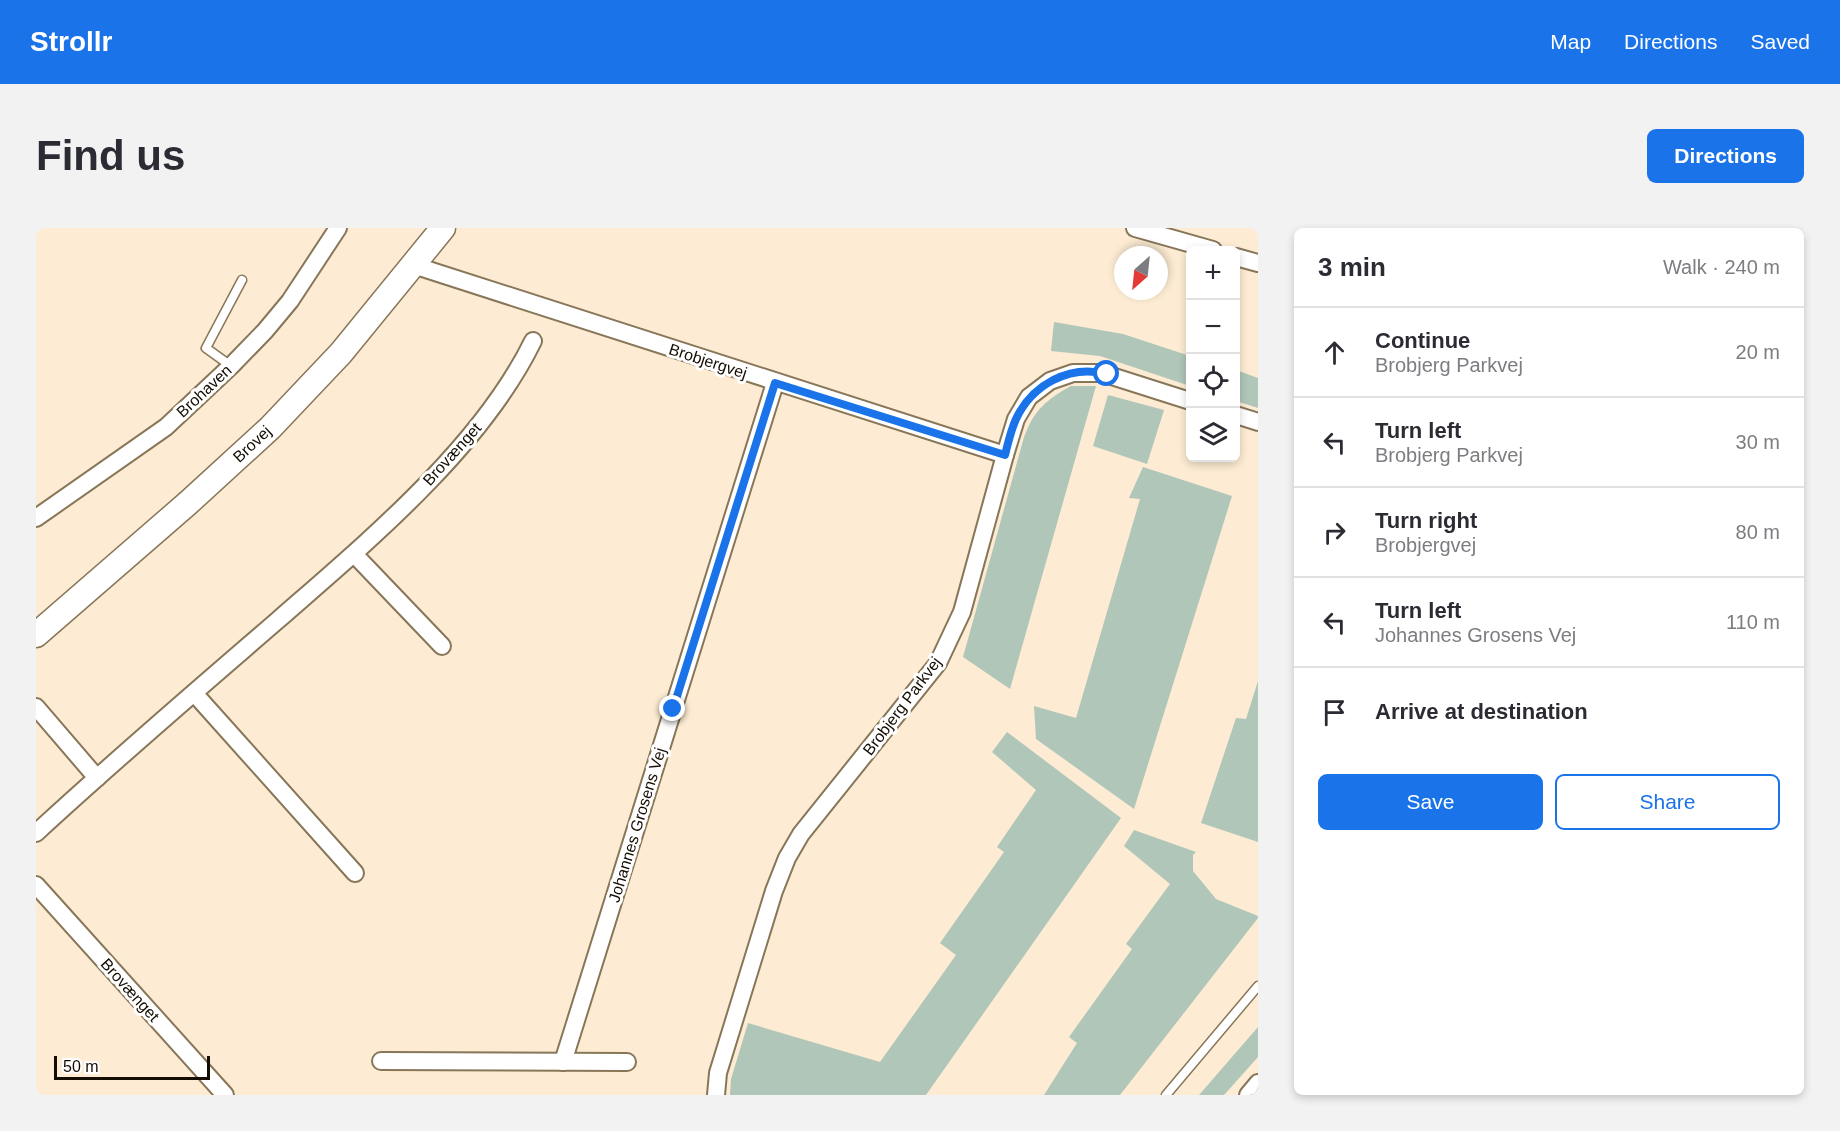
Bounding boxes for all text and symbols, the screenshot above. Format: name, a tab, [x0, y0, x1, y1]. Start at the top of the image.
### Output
text: Strollr	[30, 26, 112, 57]
text: Map	[1550, 30, 1591, 53]
text: Directions	[1624, 30, 1717, 53]
text: Saved	[1750, 30, 1810, 53]
button: Directions	[1647, 129, 1804, 183]
text: Find us	[36, 132, 185, 179]
north arrow	[1114, 246, 1168, 300]
map controls	[1186, 246, 1240, 462]
button: +	[1186, 246, 1240, 300]
text: 3 min	[1318, 252, 1386, 282]
text: Walk · 240 m	[1663, 256, 1780, 278]
button: −	[1186, 300, 1240, 354]
text: Continue	[1375, 328, 1470, 353]
icon: ahead	[1318, 336, 1351, 369]
street label: Brobjergvej	[667, 340, 749, 382]
text: 20 m	[1736, 341, 1780, 363]
button: locate	[1186, 354, 1240, 408]
text: Brobjerg Parkvej	[1375, 354, 1523, 376]
route start	[1093, 360, 1119, 386]
street label: Brohaven	[173, 361, 235, 421]
button: layers	[1186, 408, 1240, 462]
text: Turn left	[1375, 418, 1461, 443]
street label: Brovænget	[419, 419, 485, 489]
street label: Brovej	[230, 422, 274, 466]
icon: left	[1318, 426, 1351, 459]
text: 30 m	[1736, 431, 1780, 453]
text: Brobjerg Parkvej	[1375, 444, 1523, 466]
text: Turn right	[1375, 508, 1477, 533]
icon: right	[1318, 516, 1351, 549]
text: 80 m	[1736, 521, 1780, 543]
text: Brobjergvej	[1375, 534, 1476, 556]
text: Turn left	[1375, 598, 1461, 623]
icon: left	[1318, 606, 1351, 639]
text: 110 m	[1726, 611, 1780, 633]
text: Johannes Grosens Vej	[1375, 624, 1576, 646]
street label: Brobjerg Parkvej	[860, 654, 944, 758]
route end	[659, 695, 685, 721]
icon: arrive	[1318, 696, 1351, 729]
text: Arrive at destination	[1375, 699, 1588, 724]
street label: Johannes Grosens Vej	[605, 746, 669, 904]
button: Save	[1318, 774, 1543, 830]
button: Share	[1555, 774, 1780, 830]
street label: Brovænget	[97, 955, 163, 1025]
scale bar	[54, 1053, 210, 1080]
text: 50 m	[63, 1058, 99, 1075]

